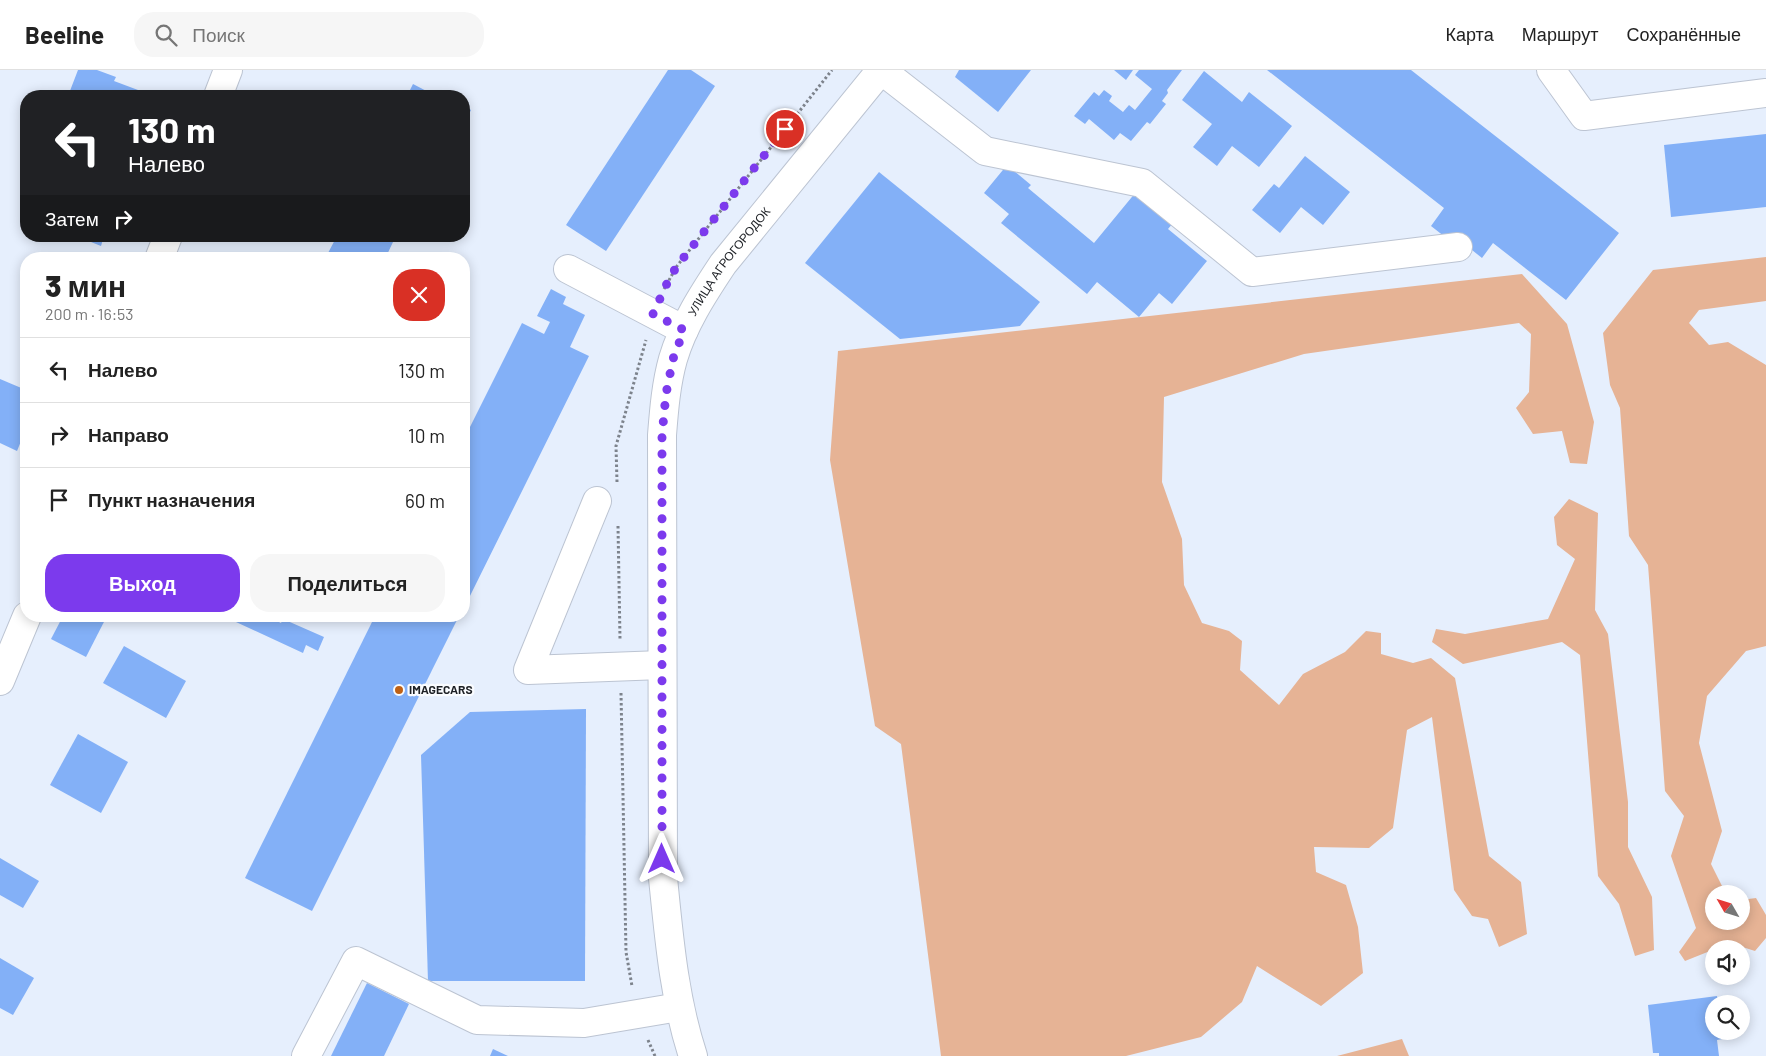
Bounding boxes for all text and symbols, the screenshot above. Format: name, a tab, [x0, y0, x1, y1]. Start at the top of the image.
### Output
search box	[134, 12, 484, 57]
text: Beeline	[25, 20, 104, 49]
icon: search	[152, 21, 180, 49]
text: Поиск	[192, 23, 245, 46]
text: Карта	[1446, 23, 1494, 45]
text: Маршрут	[1522, 23, 1598, 45]
text: Сохранённые	[1626, 23, 1741, 45]
text: 130 m	[128, 108, 215, 150]
pin	[764, 108, 806, 150]
icon: left	[45, 110, 110, 175]
icon: arrive	[771, 115, 799, 143]
text: Налево	[128, 150, 205, 176]
street label: УЛИЦА АГРОГОРОДОК	[684, 204, 772, 318]
icon: right	[109, 205, 137, 233]
text: Затем	[45, 207, 99, 230]
text: 3 мин	[45, 267, 126, 303]
button: close	[393, 269, 445, 321]
text: 200 m · 16:53	[45, 304, 134, 323]
icon: left	[45, 356, 73, 384]
text: Налево	[88, 358, 158, 381]
text: 130 m	[398, 359, 445, 382]
icon: right	[45, 421, 73, 449]
text: Направо	[88, 423, 169, 446]
text: 10 m	[408, 424, 445, 447]
icon: arrive	[45, 486, 73, 514]
text: Пункт назначения	[88, 488, 255, 511]
text: 60 m	[405, 489, 445, 512]
button: Выход	[45, 554, 240, 612]
button: Поделиться	[250, 554, 445, 612]
place label: IMAGECARS	[409, 682, 473, 696]
marker: IMAGECARS	[393, 684, 405, 696]
position arrow	[635, 832, 687, 884]
north arrow	[1705, 885, 1750, 930]
map controls	[1705, 885, 1750, 1040]
button: sound	[1705, 940, 1750, 985]
button: search	[1705, 995, 1750, 1040]

